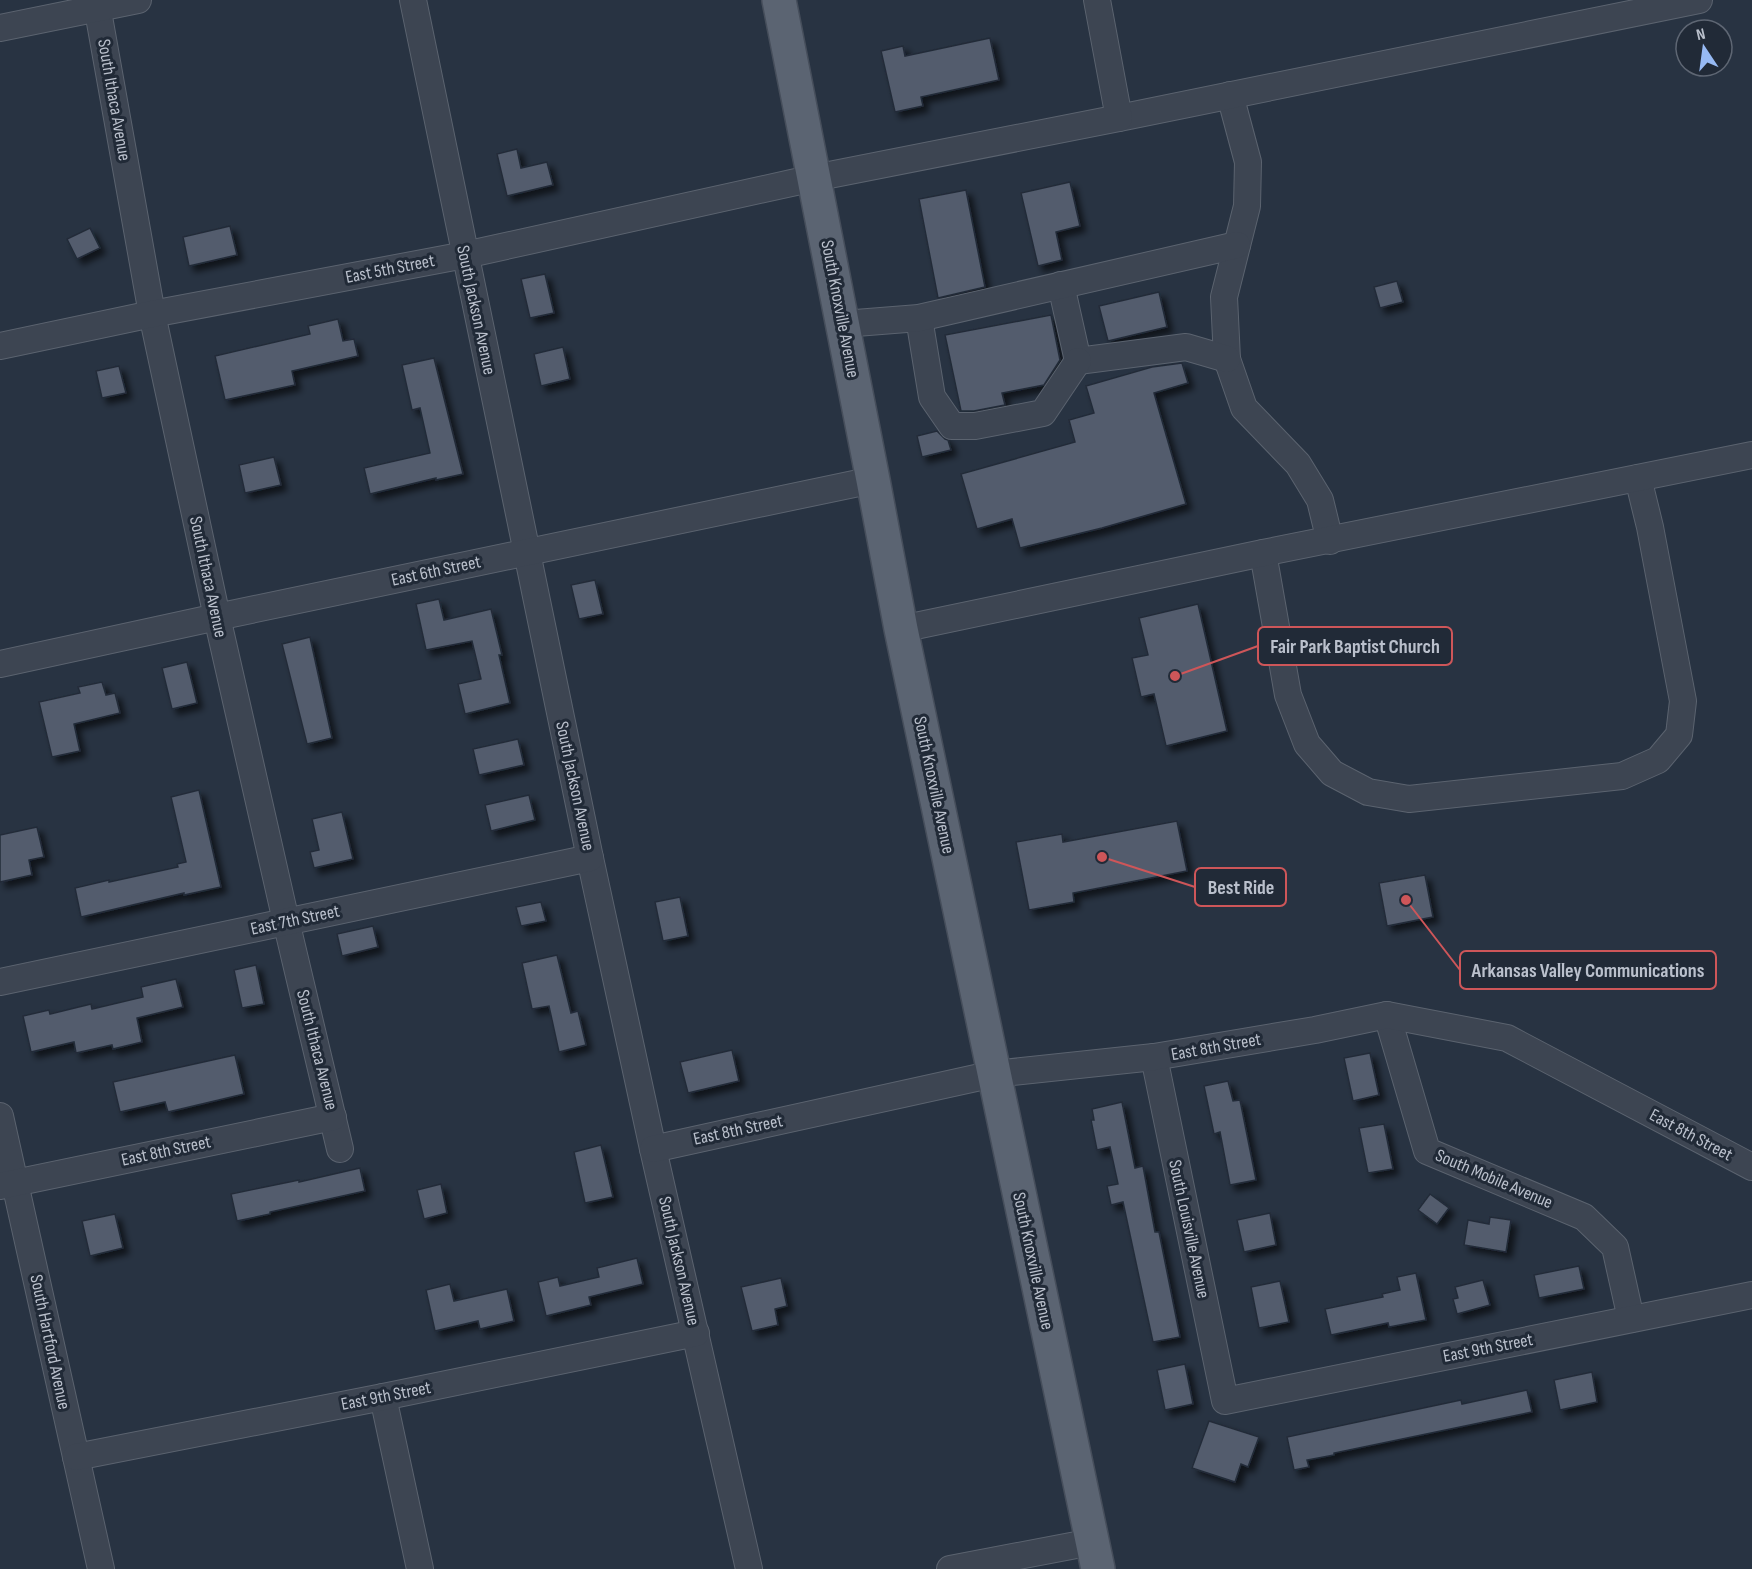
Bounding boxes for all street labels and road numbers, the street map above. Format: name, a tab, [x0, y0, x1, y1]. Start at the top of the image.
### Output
street label: South Ithaca Avenue	[93, 37, 135, 163]
street label: South Knoxville Avenue	[816, 238, 864, 380]
street label: South Jackson Avenue	[452, 243, 500, 377]
street label: East 5th Street	[344, 250, 437, 288]
street label: South Ithaca Avenue	[185, 515, 231, 639]
street label: East 6th Street	[389, 551, 483, 591]
street label: South Knoxville Avenue	[909, 714, 959, 856]
street label: South Jackson Avenue	[551, 719, 599, 853]
street label: East 7th Street	[249, 900, 342, 940]
street label: South Ithaca Avenue	[292, 988, 342, 1112]
street label: East 8th Street	[1169, 1029, 1263, 1065]
street label: East 8th Street	[1646, 1104, 1736, 1166]
street label: East 8th Street	[691, 1110, 785, 1150]
street label: East 8th Street	[119, 1131, 213, 1171]
street label: South Mobile Avenue	[1432, 1145, 1556, 1213]
street label: South Louisville Avenue	[1164, 1158, 1214, 1300]
street label: South Knoxville Avenue	[1008, 1190, 1058, 1332]
street label: South Jackson Avenue	[654, 1194, 704, 1328]
street label: South Hartford Avenue	[25, 1273, 75, 1411]
street label: East 9th Street	[1441, 1329, 1535, 1367]
street label: East 9th Street	[339, 1377, 433, 1415]

